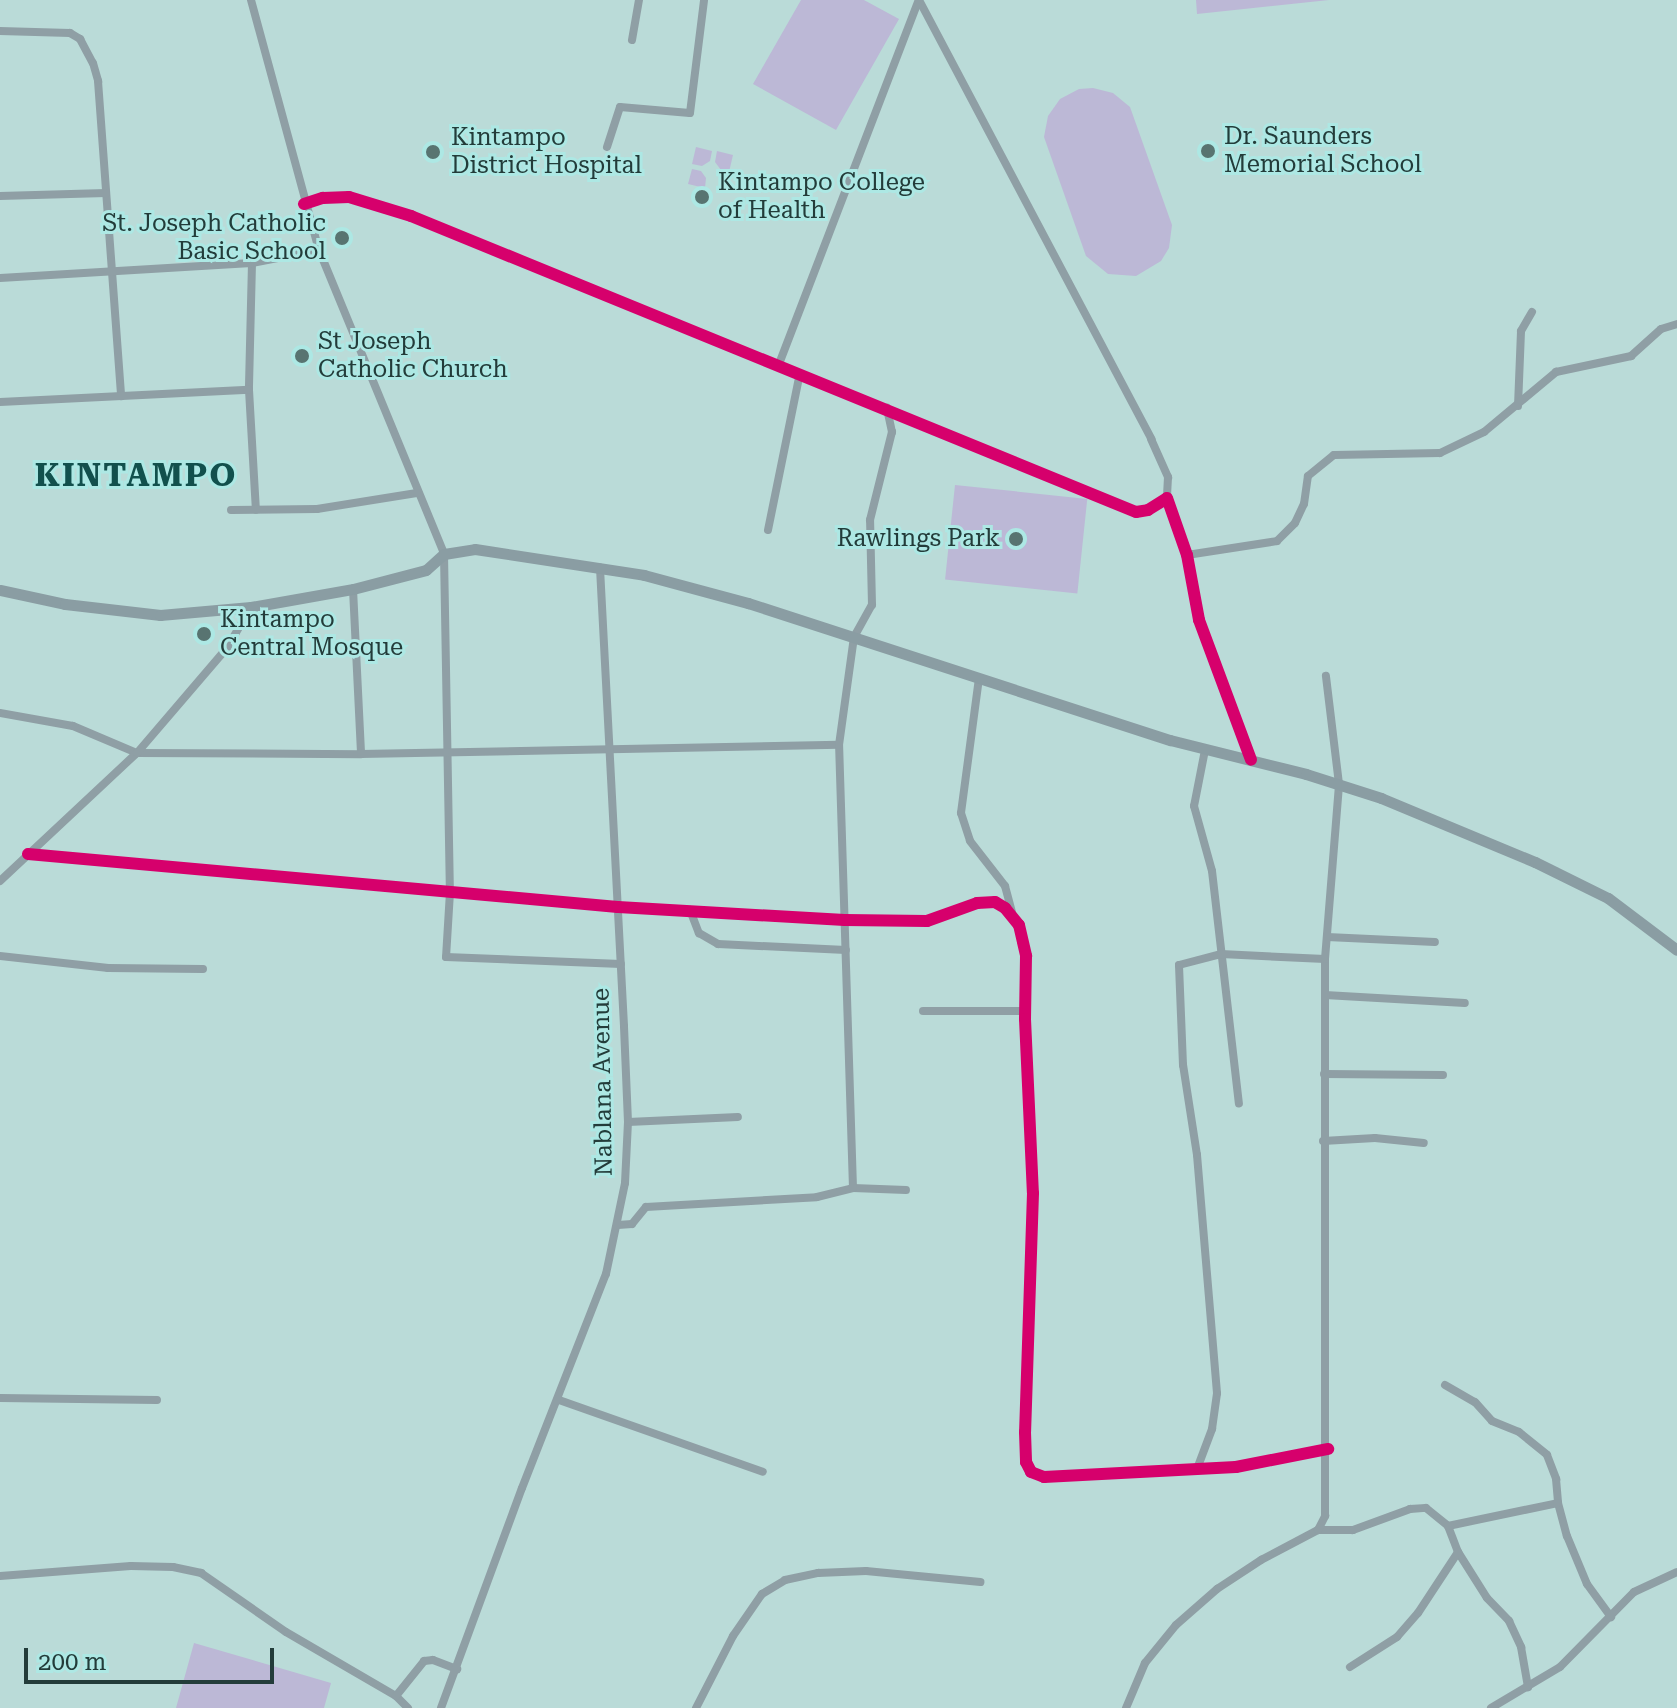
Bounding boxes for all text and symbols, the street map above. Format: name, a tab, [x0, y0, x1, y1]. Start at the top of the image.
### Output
place label: Dr. Saunders Memorial School	[1224, 123, 1422, 179]
place label: Kintampo District Hospital	[451, 124, 642, 180]
marker: Kintampo District Hospital	[422, 141, 444, 163]
marker: Dr. Saunders Memorial School	[1199, 142, 1217, 160]
place label: Kintampo College of Health	[718, 169, 925, 225]
marker: Kintampo College of Health	[693, 188, 711, 206]
place label: St. Joseph Catholic Basic School	[102, 210, 326, 266]
marker: St. Joseph Catholic Basic School	[333, 229, 351, 247]
place label: St Joseph Catholic Church	[318, 328, 508, 384]
marker: St Joseph Catholic Church	[293, 347, 311, 365]
district label: KINTAMPO	[35, 456, 237, 494]
place label: Rawlings Park	[837, 525, 1000, 553]
marker: Rawlings Park	[1007, 530, 1025, 548]
place label: Kintampo Central Mosque	[220, 606, 403, 662]
marker: Kintampo Central Mosque	[195, 625, 213, 643]
street label: Nablana Avenue	[587, 988, 619, 1176]
scale bar	[28, 1632, 278, 1682]
text: 200 m	[38, 1648, 106, 1676]

